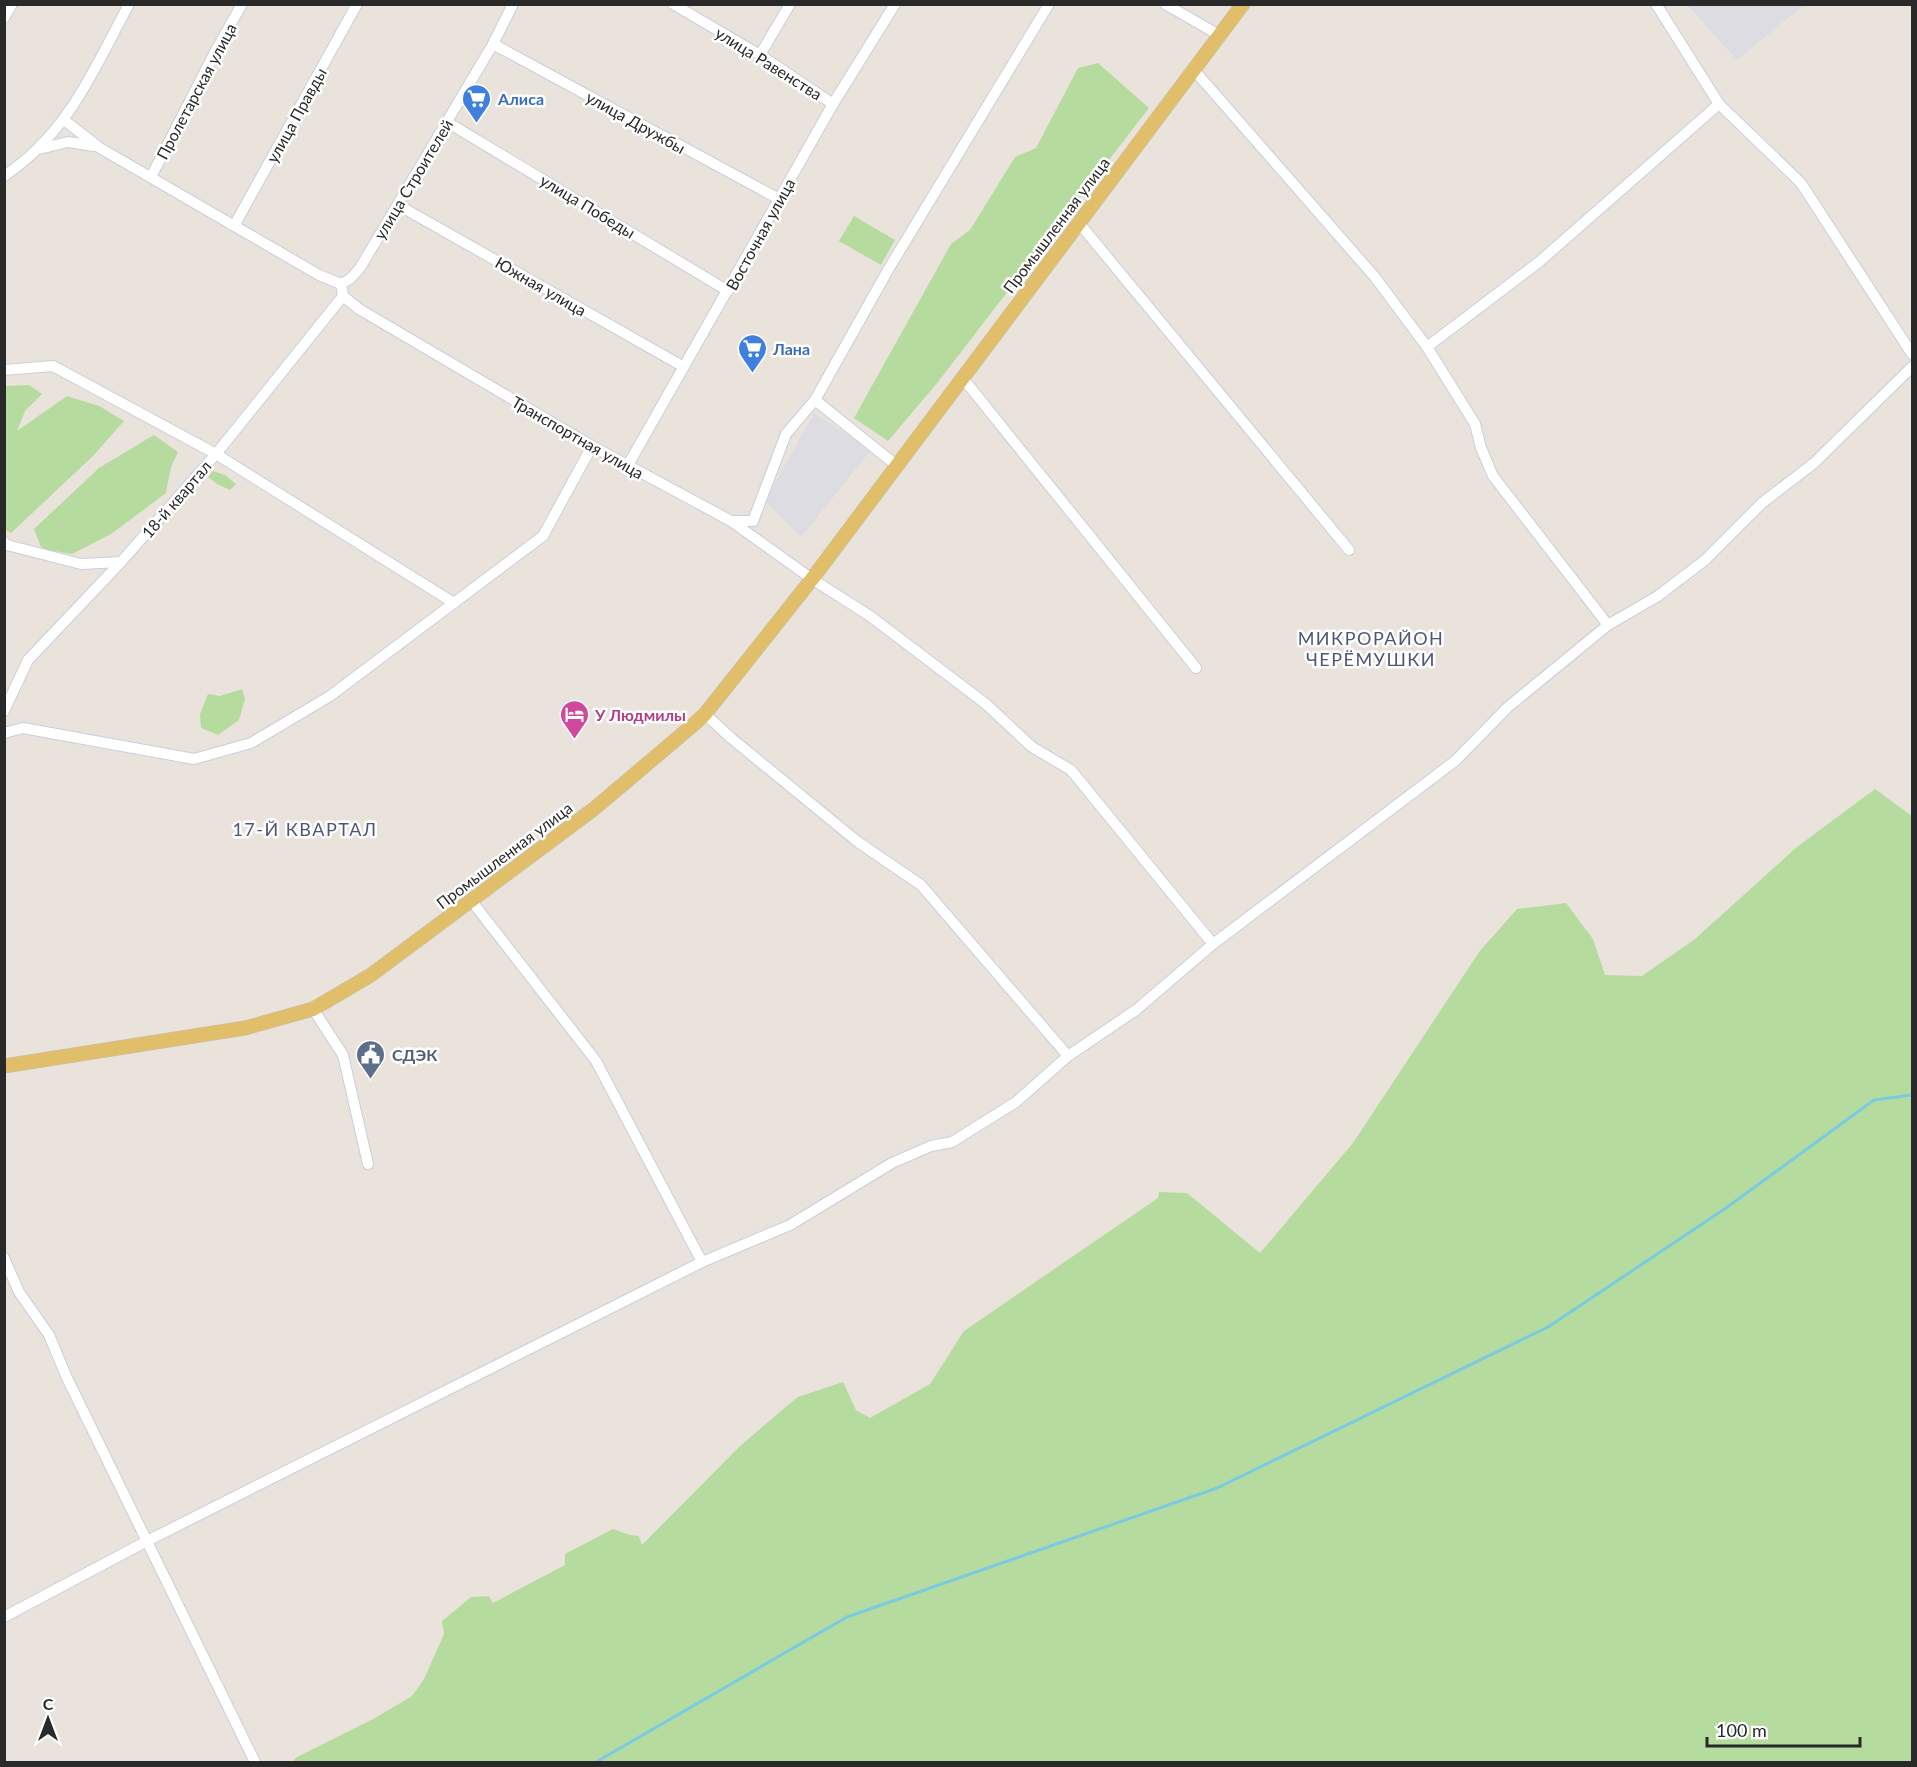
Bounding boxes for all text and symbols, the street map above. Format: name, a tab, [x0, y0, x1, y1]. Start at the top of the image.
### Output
street label: Пролетарская улица	[152, 20, 240, 162]
street label: улица Равенства	[712, 23, 826, 103]
street label: улица Правды	[262, 64, 330, 166]
supermarket icon: Алиса	[461, 82, 493, 124]
street label: улица Дружбы	[583, 87, 689, 157]
place label: Алиса	[497, 89, 544, 108]
street label: улица Строителей	[370, 116, 456, 242]
street label: Промышленная улица	[999, 153, 1113, 297]
street label: улица Победы	[537, 170, 639, 242]
street label: Восточная улица	[721, 175, 799, 293]
street label: Южная улица	[492, 252, 590, 320]
supermarket icon: Лана	[736, 332, 768, 374]
place label: Лана	[772, 339, 810, 358]
street label: Транспортная улица	[509, 392, 647, 482]
street label: 18-й квартал	[137, 457, 215, 541]
district label: МИКРОРАЙОН ЧЕРЁМУШКИ	[1298, 627, 1444, 670]
hotel icon: У Людмилы	[558, 698, 590, 740]
place label: У Людмилы	[594, 705, 686, 724]
street label: Промышленная улица	[432, 798, 576, 912]
district label: 17-Й КВАРТАЛ	[232, 818, 378, 840]
public building icon: СДЭК	[355, 1038, 387, 1080]
place label: СДЭК	[392, 1045, 438, 1064]
north arrow	[18, 1689, 78, 1749]
text: С	[43, 1694, 54, 1713]
scale bar	[1707, 1710, 1860, 1748]
text: 100 m	[1716, 1719, 1767, 1741]

